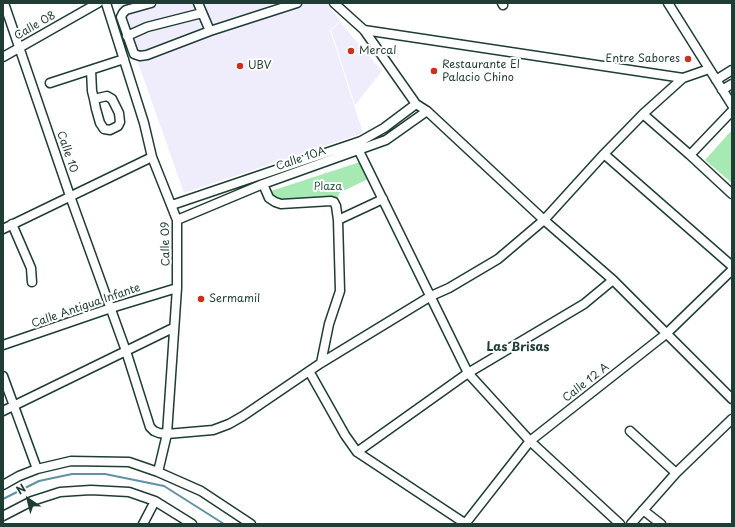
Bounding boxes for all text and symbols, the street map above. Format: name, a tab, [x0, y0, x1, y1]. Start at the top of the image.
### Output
street label: Calle 08	[12, 9, 58, 43]
place label: Mercal	[359, 44, 396, 58]
marker: Mercal	[346, 46, 356, 56]
place label: Entre Sabores	[605, 52, 680, 66]
marker: Entre Sabores	[683, 54, 693, 64]
place label: Restaurante El Palacio Chino	[442, 58, 520, 84]
place label: UBV	[248, 59, 272, 73]
marker: UBV	[235, 61, 245, 71]
marker: Restaurante El Palacio Chino	[429, 66, 439, 76]
street label: Calle 10	[54, 129, 80, 175]
street label: Calle 10A	[274, 144, 328, 174]
park label: Plaza	[314, 180, 342, 194]
street label: Calle 09	[159, 221, 173, 267]
street label: Calle Antigua Infante	[30, 281, 142, 331]
place label: Sermamil	[209, 292, 260, 306]
marker: Sermamil	[196, 294, 206, 304]
district label: Las Brisas	[487, 341, 549, 355]
street label: Calle 12 A	[560, 361, 612, 405]
north arrow	[8, 479, 48, 519]
text: N	[12, 479, 29, 498]

